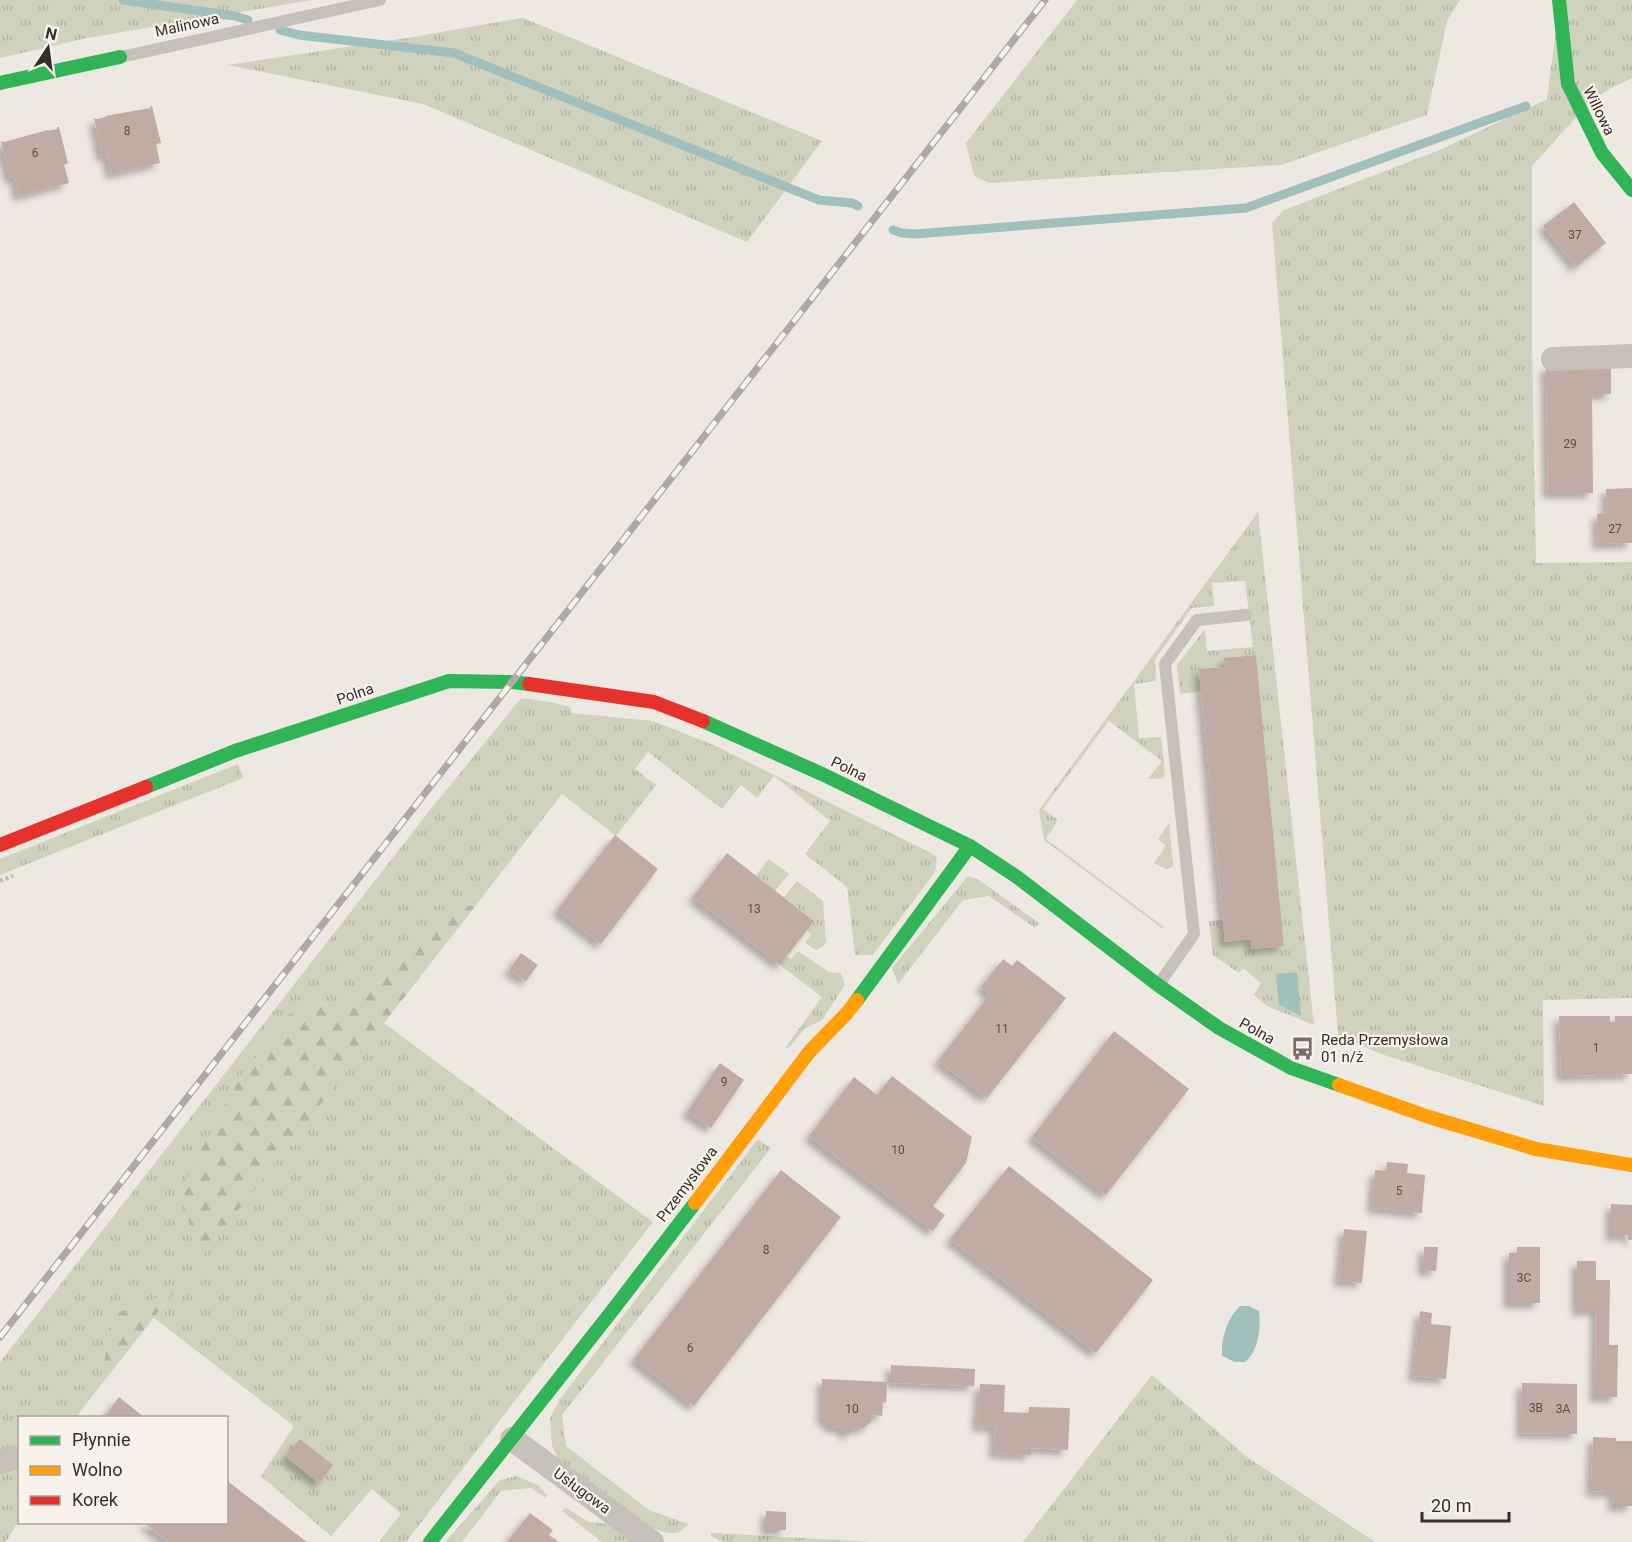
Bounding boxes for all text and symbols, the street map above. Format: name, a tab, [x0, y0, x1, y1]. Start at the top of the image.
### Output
street label: Malinowa	[153, 9, 221, 41]
north arrow	[18, 18, 78, 78]
text: N	[44, 23, 59, 44]
street label: Willowa	[1579, 84, 1619, 138]
house number: 8	[124, 124, 131, 138]
house number: 6	[32, 146, 39, 160]
house number: 37	[1568, 228, 1582, 242]
house number: 29	[1563, 437, 1577, 451]
house number: 27	[1608, 522, 1622, 536]
street label: Polna	[334, 679, 376, 709]
street label: Polna	[828, 753, 870, 785]
house number: 13	[747, 902, 761, 916]
street label: Polna	[1236, 1014, 1278, 1048]
house number: 11	[995, 1022, 1009, 1036]
place label: Reda Przemysłowa 01 n/ż	[1321, 1031, 1448, 1066]
bus stop icon: Reda Przemysłowa 01 n/ż	[1290, 1036, 1316, 1062]
house number: 1	[1593, 1041, 1599, 1055]
house number: 9	[721, 1075, 727, 1089]
street label: Przemysłowa	[653, 1143, 721, 1225]
house number: 10	[891, 1143, 905, 1157]
house number: 5	[1396, 1184, 1403, 1198]
house number: 8	[763, 1243, 770, 1257]
house number: 3C	[1517, 1271, 1531, 1285]
house number: 6	[687, 1341, 694, 1355]
house number: 3B	[1529, 1401, 1543, 1415]
house number: 10	[845, 1402, 859, 1416]
house number: 3A	[1556, 1402, 1570, 1416]
legend	[18, 1416, 228, 1524]
text: Płynnie	[72, 1429, 131, 1450]
text: Wolno	[72, 1459, 123, 1480]
street label: Usługowa	[550, 1464, 614, 1518]
scale bar	[1422, 1485, 1509, 1523]
text: Korek	[72, 1489, 119, 1510]
text: 20 m	[1431, 1495, 1471, 1516]

